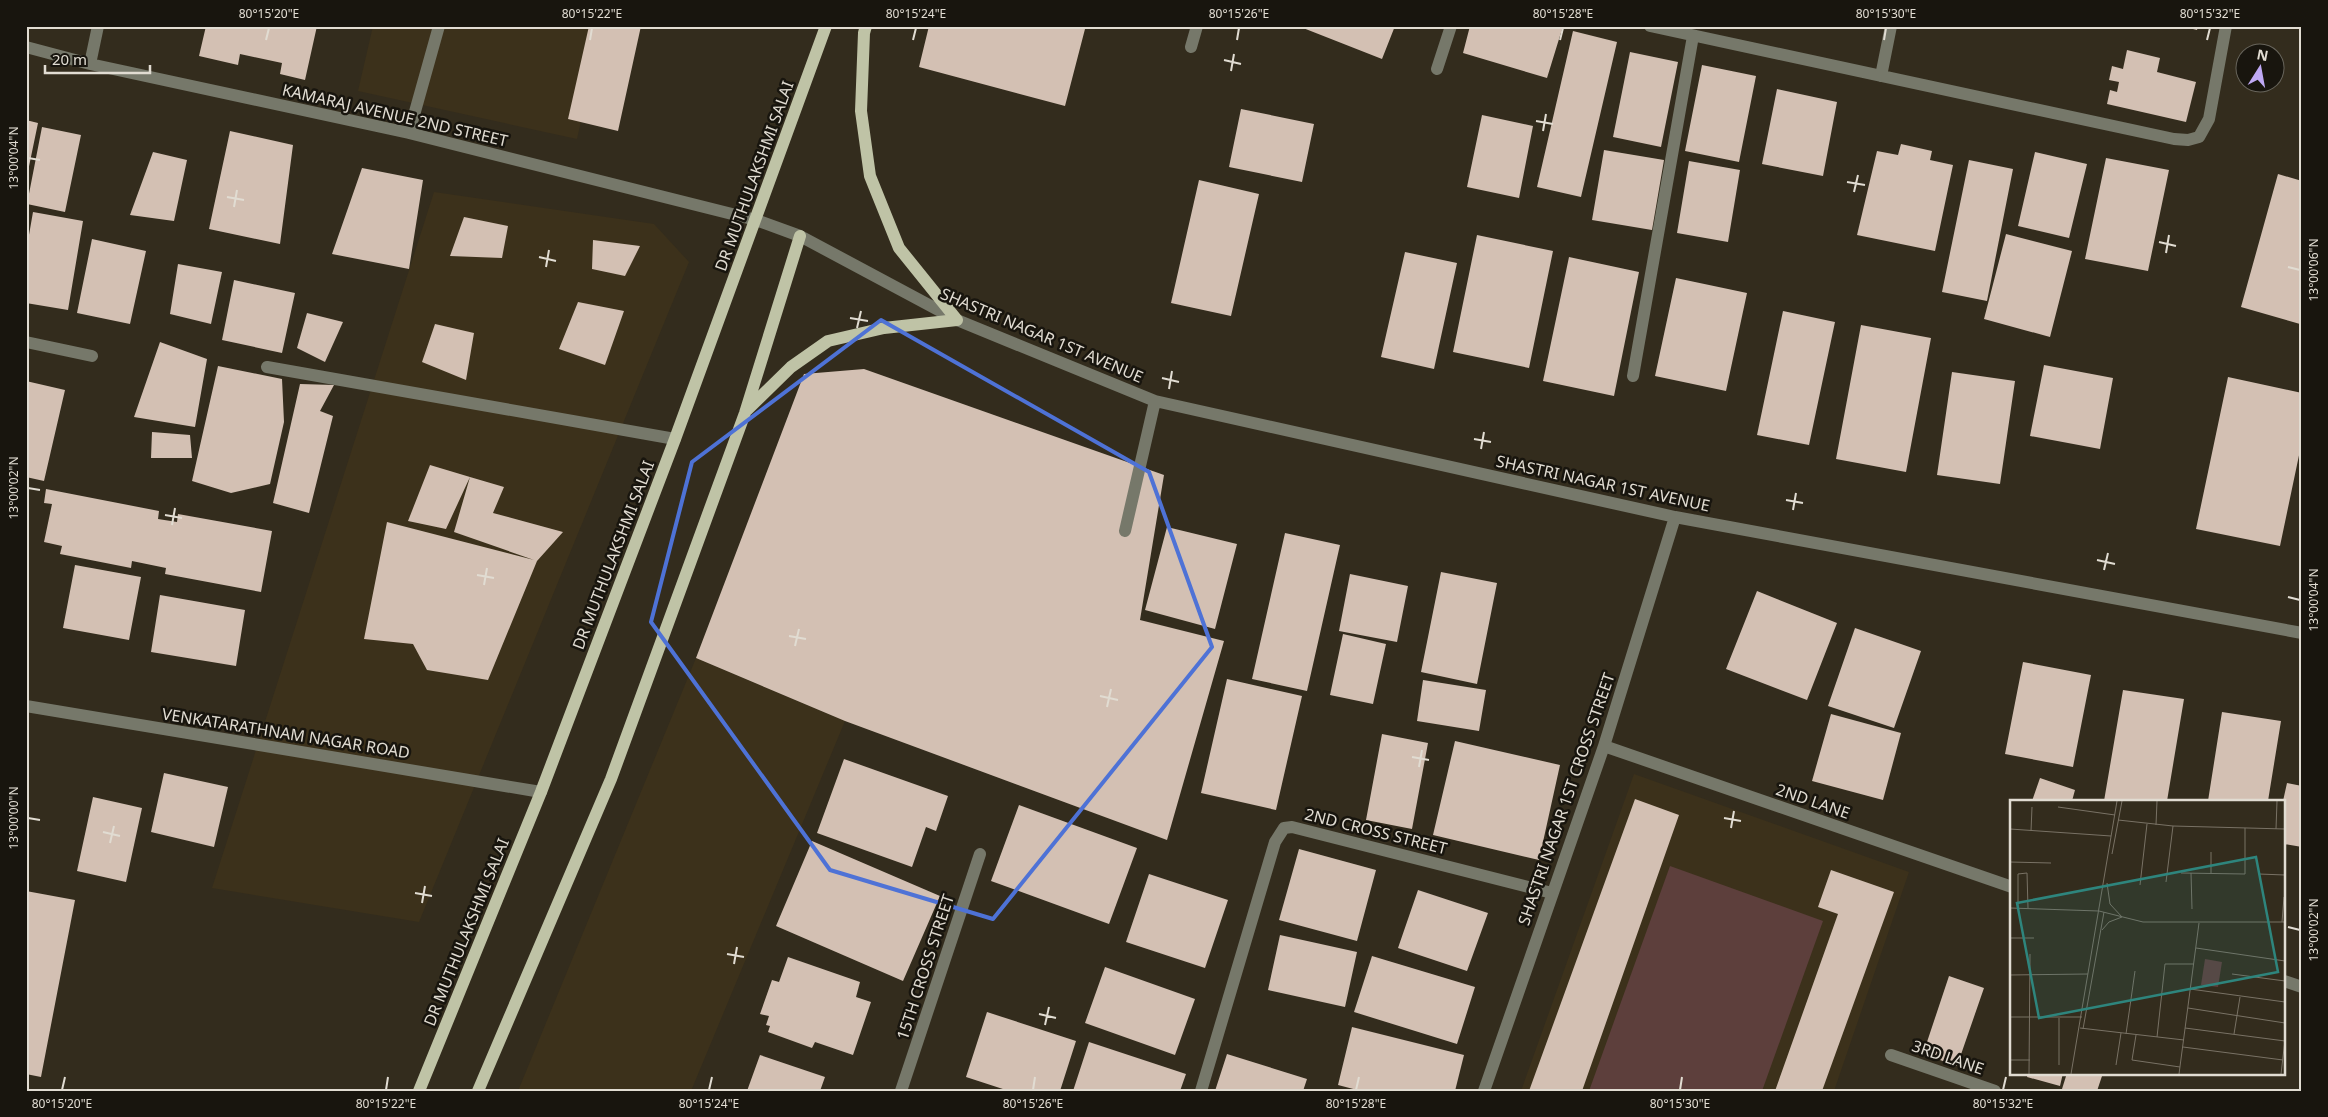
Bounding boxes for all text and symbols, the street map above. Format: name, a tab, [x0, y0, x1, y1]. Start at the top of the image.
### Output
text: 80°15'20"E	[239, 5, 299, 22]
text: 80°15'22"E	[562, 5, 622, 22]
text: 80°15'24"E	[886, 5, 946, 22]
text: 80°15'26"E	[1209, 5, 1269, 22]
text: 80°15'28"E	[1533, 5, 1593, 22]
text: 80°15'30"E	[1856, 5, 1916, 22]
text: 80°15'32"E	[2180, 5, 2240, 22]
scale bar	[45, 42, 150, 74]
north arrow	[2236, 42, 2286, 92]
text: N	[2255, 44, 2270, 65]
text: 20 m	[52, 49, 87, 69]
street label: KAMARAJ AVENUE 2ND STREET	[280, 78, 510, 152]
street label: DR MUTHULAKSHMI SALAI	[709, 78, 799, 274]
text: 13°00'04"N	[5, 126, 22, 190]
text: 13°00'06"N	[2305, 238, 2322, 302]
street label: SHASTRI NAGAR 1ST AVENUE	[937, 282, 1147, 388]
street label: SHASTRI NAGAR 1ST AVENUE	[1494, 450, 1712, 516]
text: 13°00'02"N	[5, 456, 22, 520]
street label: DR MUTHULAKSHMI SALAI	[567, 457, 659, 653]
text: 13°00'04"N	[2305, 568, 2322, 632]
street label: SHASTRI NAGAR 1ST CROSS STREET	[1512, 670, 1620, 928]
street label: VENKATARATHNAM NAGAR ROAD	[161, 703, 411, 763]
street label: 2ND LANE	[1773, 778, 1853, 824]
text: 13°00'00"N	[5, 786, 22, 850]
inset map	[2010, 800, 2286, 1074]
street label: 2ND CROSS STREET	[1303, 803, 1449, 859]
street label: DR MUTHULAKSHMI SALAI	[418, 835, 514, 1029]
street label: 15TH CROSS STREET	[891, 891, 959, 1043]
text: 13°00'02"N	[2305, 898, 2322, 962]
street label: 3RD LANE	[1909, 1034, 1987, 1080]
text: 80°15'20"E	[32, 1095, 92, 1112]
text: 80°15'22"E	[356, 1095, 416, 1112]
text: 80°15'24"E	[679, 1095, 739, 1112]
text: 80°15'26"E	[1003, 1095, 1063, 1112]
text: 80°15'28"E	[1326, 1095, 1386, 1112]
text: 80°15'30"E	[1650, 1095, 1710, 1112]
text: 80°15'32"E	[1973, 1095, 2033, 1112]

